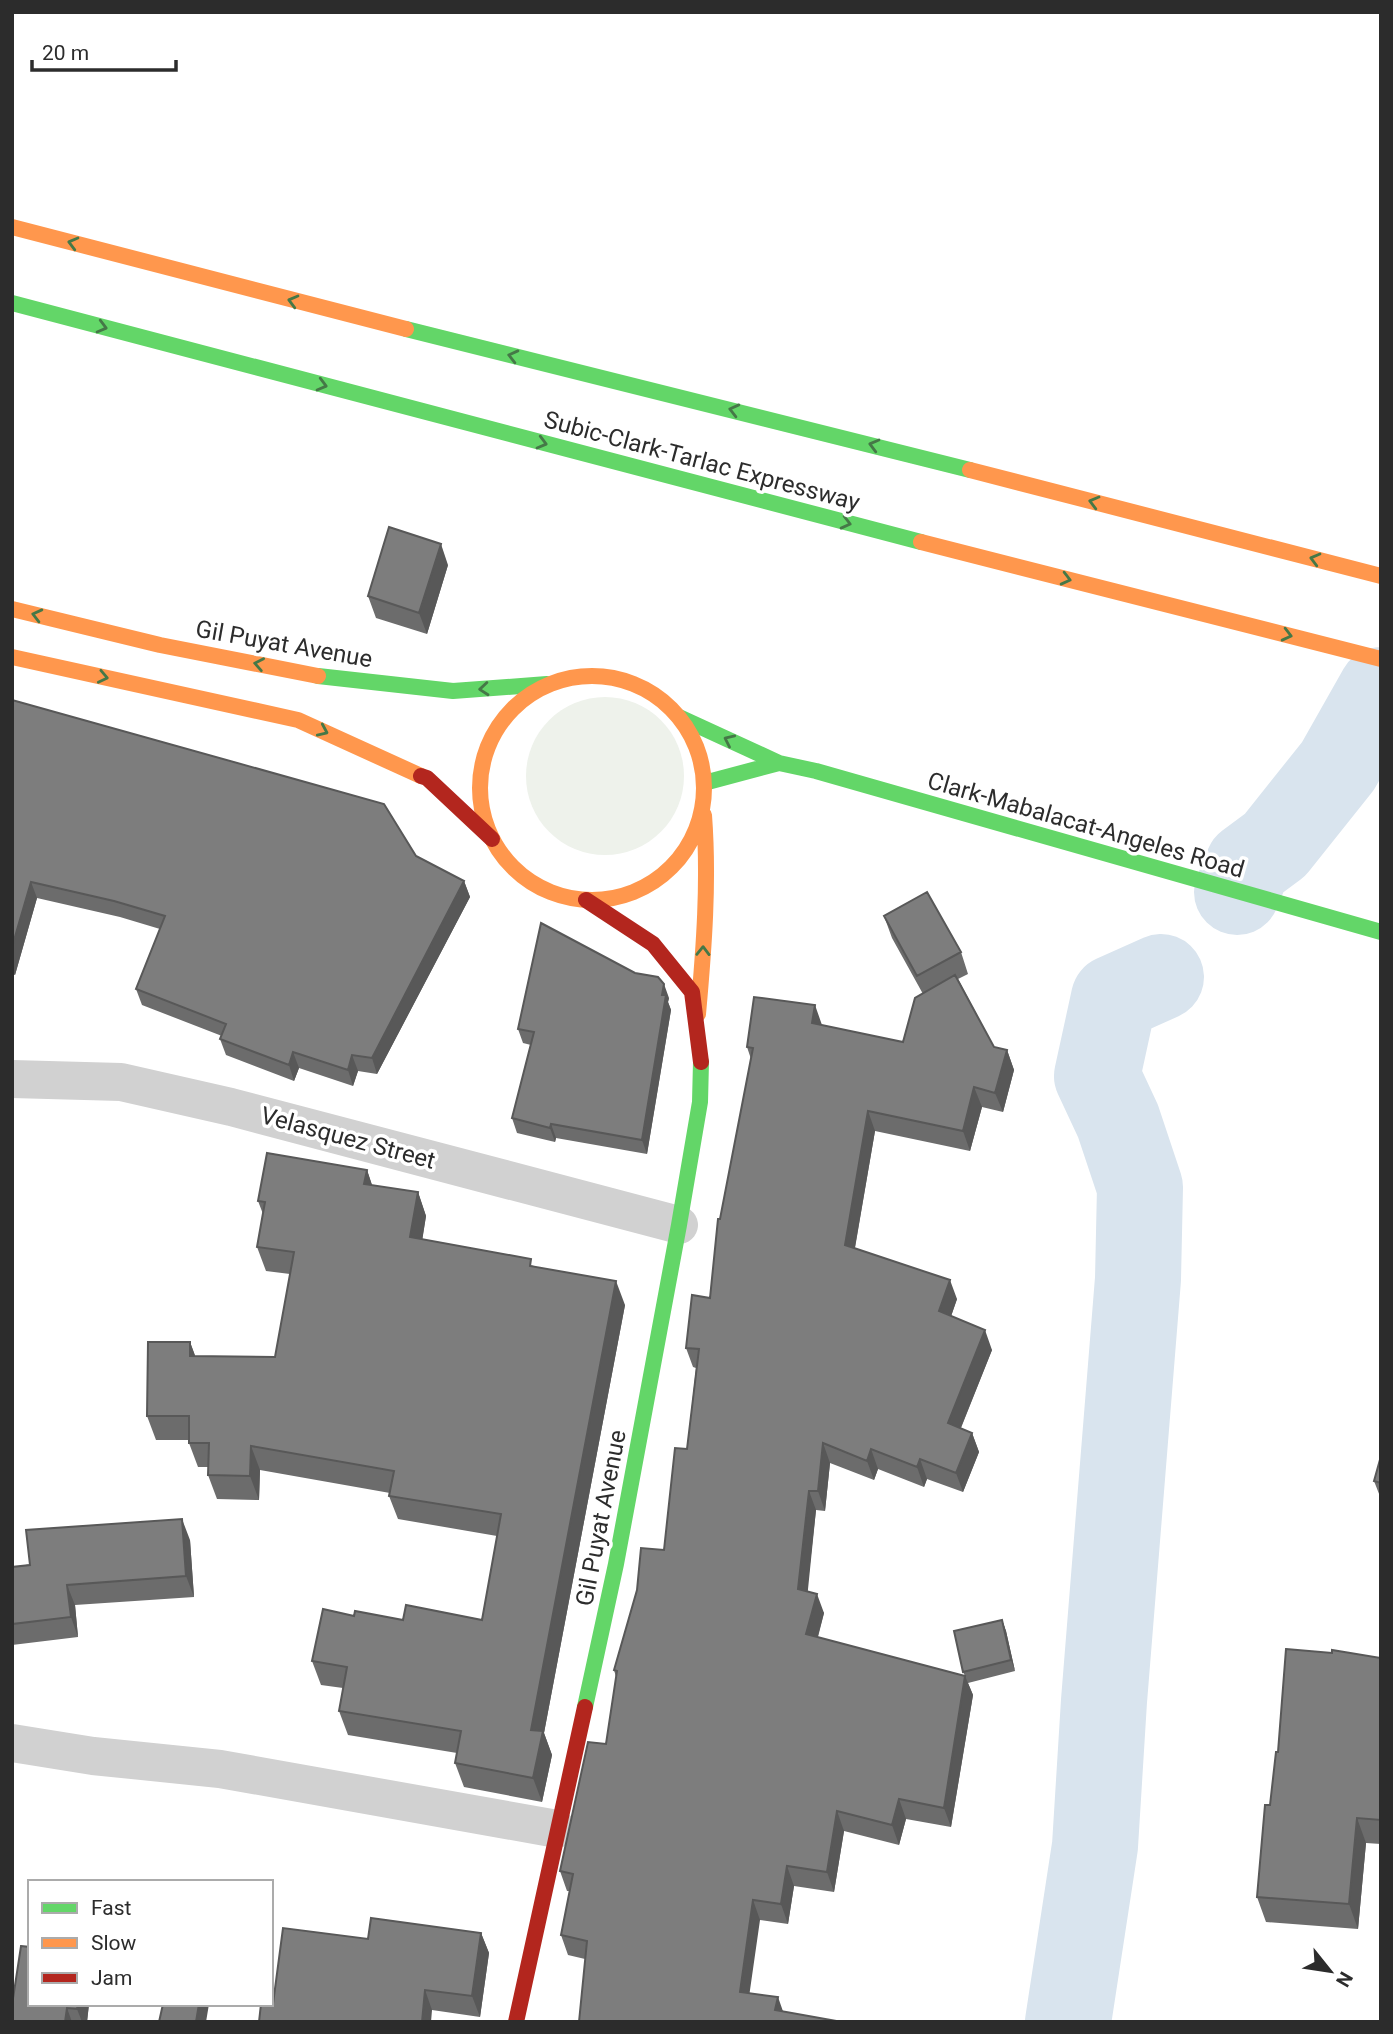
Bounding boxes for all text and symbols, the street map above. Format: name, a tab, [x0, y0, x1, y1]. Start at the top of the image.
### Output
scale bar	[32, 28, 175, 72]
text: 20 m	[42, 41, 89, 65]
one-way arrow	[67, 237, 79, 251]
one-way arrow	[287, 295, 299, 309]
one-way arrow	[96, 319, 108, 333]
one-way arrow	[508, 350, 520, 364]
one-way arrow	[316, 377, 328, 391]
one-way arrow	[729, 404, 741, 418]
street label: Subic-Clark-Tarlac Expressway	[541, 405, 864, 517]
one-way arrow	[536, 435, 548, 449]
one-way arrow	[868, 439, 880, 453]
one-way arrow	[1089, 496, 1101, 510]
one-way arrow	[840, 515, 852, 529]
one-way arrow	[1309, 553, 1321, 567]
one-way arrow	[1060, 571, 1072, 585]
one-way arrow	[31, 609, 43, 623]
street label: Gil Puyat Avenue	[193, 615, 375, 673]
one-way arrow	[1280, 627, 1292, 641]
one-way arrow	[253, 658, 265, 673]
one-way arrow	[97, 668, 109, 683]
one-way arrow	[479, 681, 490, 696]
one-way arrow	[316, 723, 328, 737]
one-way arrow	[724, 734, 736, 748]
street label: Clark-Mabalacat-Angeles Road	[924, 766, 1248, 884]
one-way arrow	[695, 945, 711, 956]
street label: Velasquez Street	[258, 1101, 438, 1175]
street label: Gil Puyat Avenue	[570, 1428, 632, 1608]
legend	[28, 1880, 273, 2006]
text: Fast	[91, 1896, 132, 1920]
text: Slow	[91, 1931, 137, 1955]
north arrow	[1295, 1936, 1365, 2006]
text: Jam	[91, 1966, 132, 1990]
text: N	[1331, 1968, 1358, 1991]

